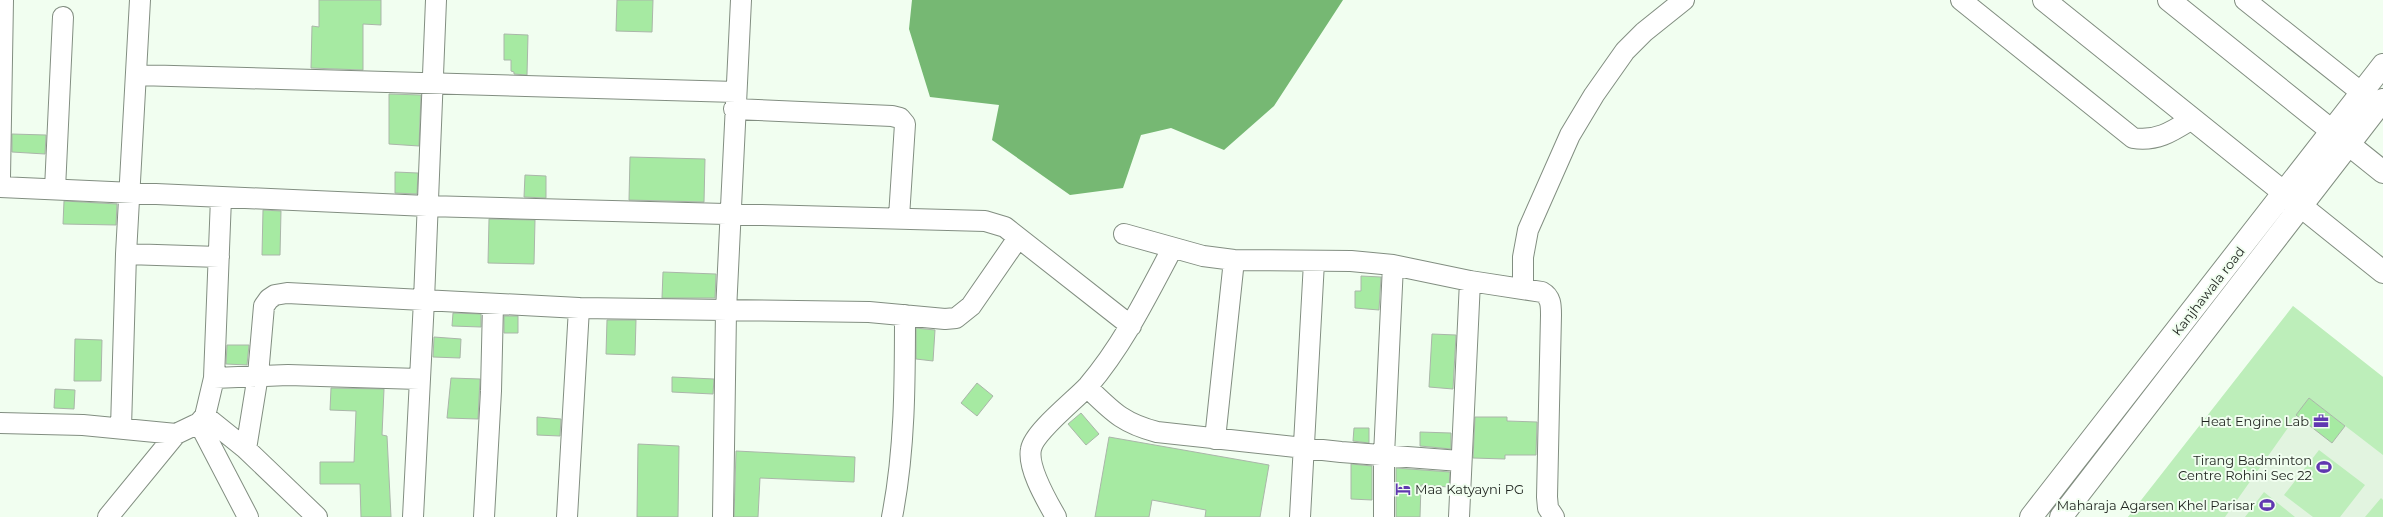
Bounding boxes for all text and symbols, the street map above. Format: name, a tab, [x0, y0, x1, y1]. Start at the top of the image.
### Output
street label: Kanjhawala road	[2168, 243, 2248, 339]
office icon: Heat Engine Lab	[2312, 412, 2330, 430]
place label: Heat Engine Lab	[2200, 413, 2309, 429]
place label: Tirang Badminton Centre Rohini Sec 22	[2178, 452, 2312, 483]
sports icon: Tirang Badminton Centre Rohini Sec 22	[2315, 458, 2333, 476]
hotel icon: Maa Katyayni PG	[1394, 480, 1412, 498]
place label: Maa Katyayni PG	[1415, 481, 1524, 497]
sports icon: Maharaja Agarsen Khel Parisar	[2258, 496, 2276, 514]
place label: Maharaja Agarsen Khel Parisar	[2057, 497, 2255, 513]

